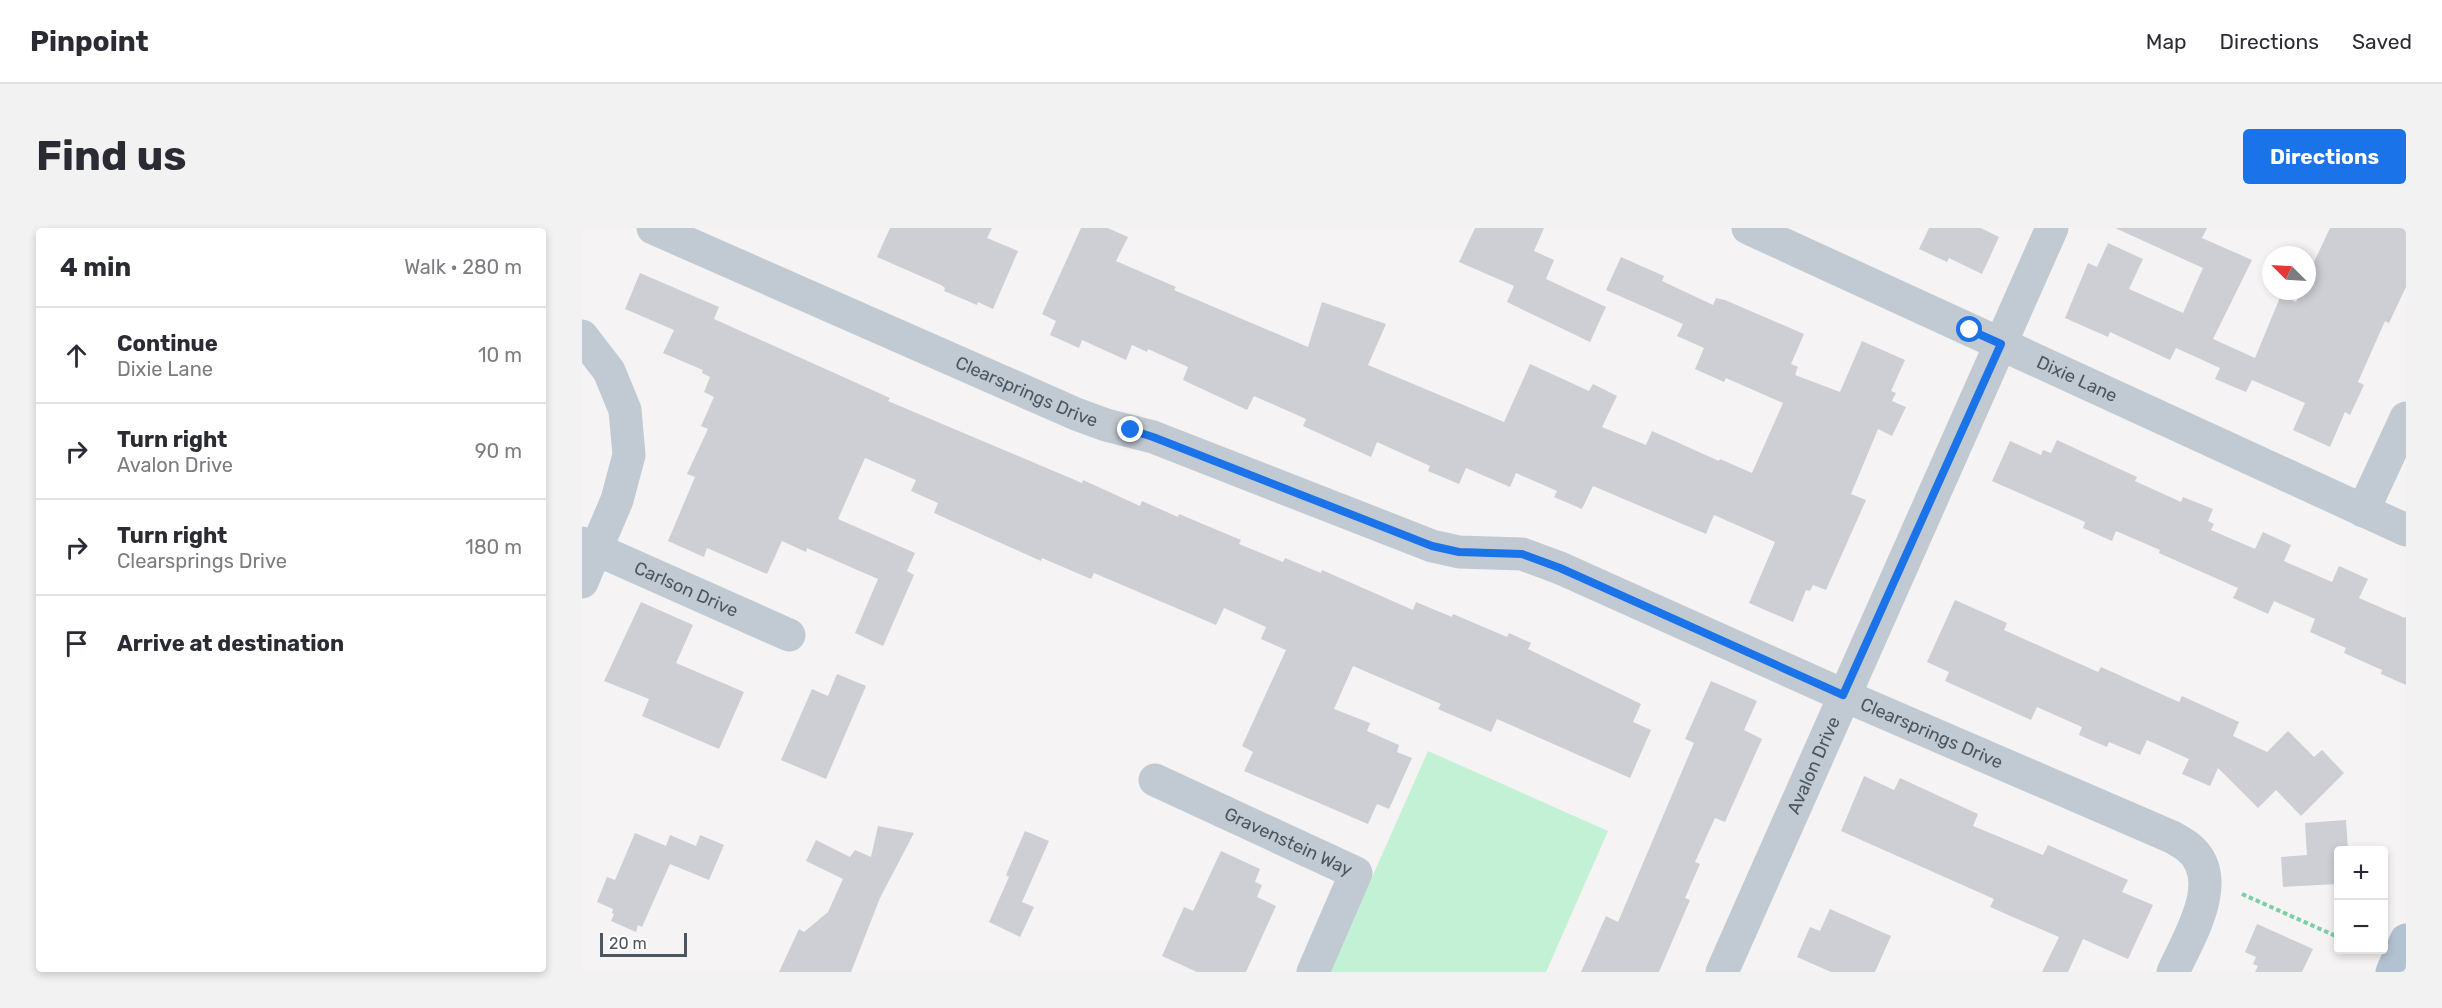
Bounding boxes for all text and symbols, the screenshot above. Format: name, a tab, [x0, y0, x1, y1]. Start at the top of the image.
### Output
text: Pinpoint	[30, 25, 149, 58]
text: Map	[2146, 29, 2187, 54]
text: Directions	[2220, 29, 2319, 54]
text: Saved	[2352, 29, 2412, 54]
button: Directions	[2243, 129, 2406, 184]
text: Find us	[36, 131, 187, 181]
north arrow	[2262, 246, 2316, 300]
text: 4 min	[60, 252, 131, 283]
text: Walk · 280 m	[404, 255, 522, 279]
route start	[1956, 316, 1982, 342]
text: Continue	[117, 330, 218, 357]
icon: ahead	[60, 339, 93, 372]
text: 10 m	[478, 343, 522, 367]
street label: Clearsprings Drive	[952, 351, 1101, 432]
street label: Dixie Lane	[2033, 351, 2121, 407]
text: Dixie Lane	[117, 357, 213, 381]
route end	[1117, 416, 1143, 442]
text: Turn right	[117, 426, 227, 453]
icon: right	[60, 435, 93, 468]
text: 90 m	[475, 439, 522, 463]
text: Avalon Drive	[117, 453, 233, 477]
text: Turn right	[117, 522, 227, 549]
icon: right	[60, 531, 93, 564]
text: 180 m	[465, 535, 522, 559]
text: Clearsprings Drive	[117, 549, 287, 573]
street label: Carlson Drive	[631, 557, 742, 622]
icon: arrive	[60, 627, 93, 660]
text: Arrive at destination	[117, 630, 344, 657]
street label: Clearsprings Drive	[1857, 693, 2006, 774]
street label: Avalon Drive	[1782, 713, 1845, 818]
street label: Gravenstein Way	[1221, 803, 1356, 881]
map controls	[2334, 846, 2388, 954]
button: +	[2334, 846, 2388, 900]
button: −	[2334, 900, 2388, 954]
scale bar	[600, 930, 687, 958]
text: 20 m	[609, 934, 647, 953]

